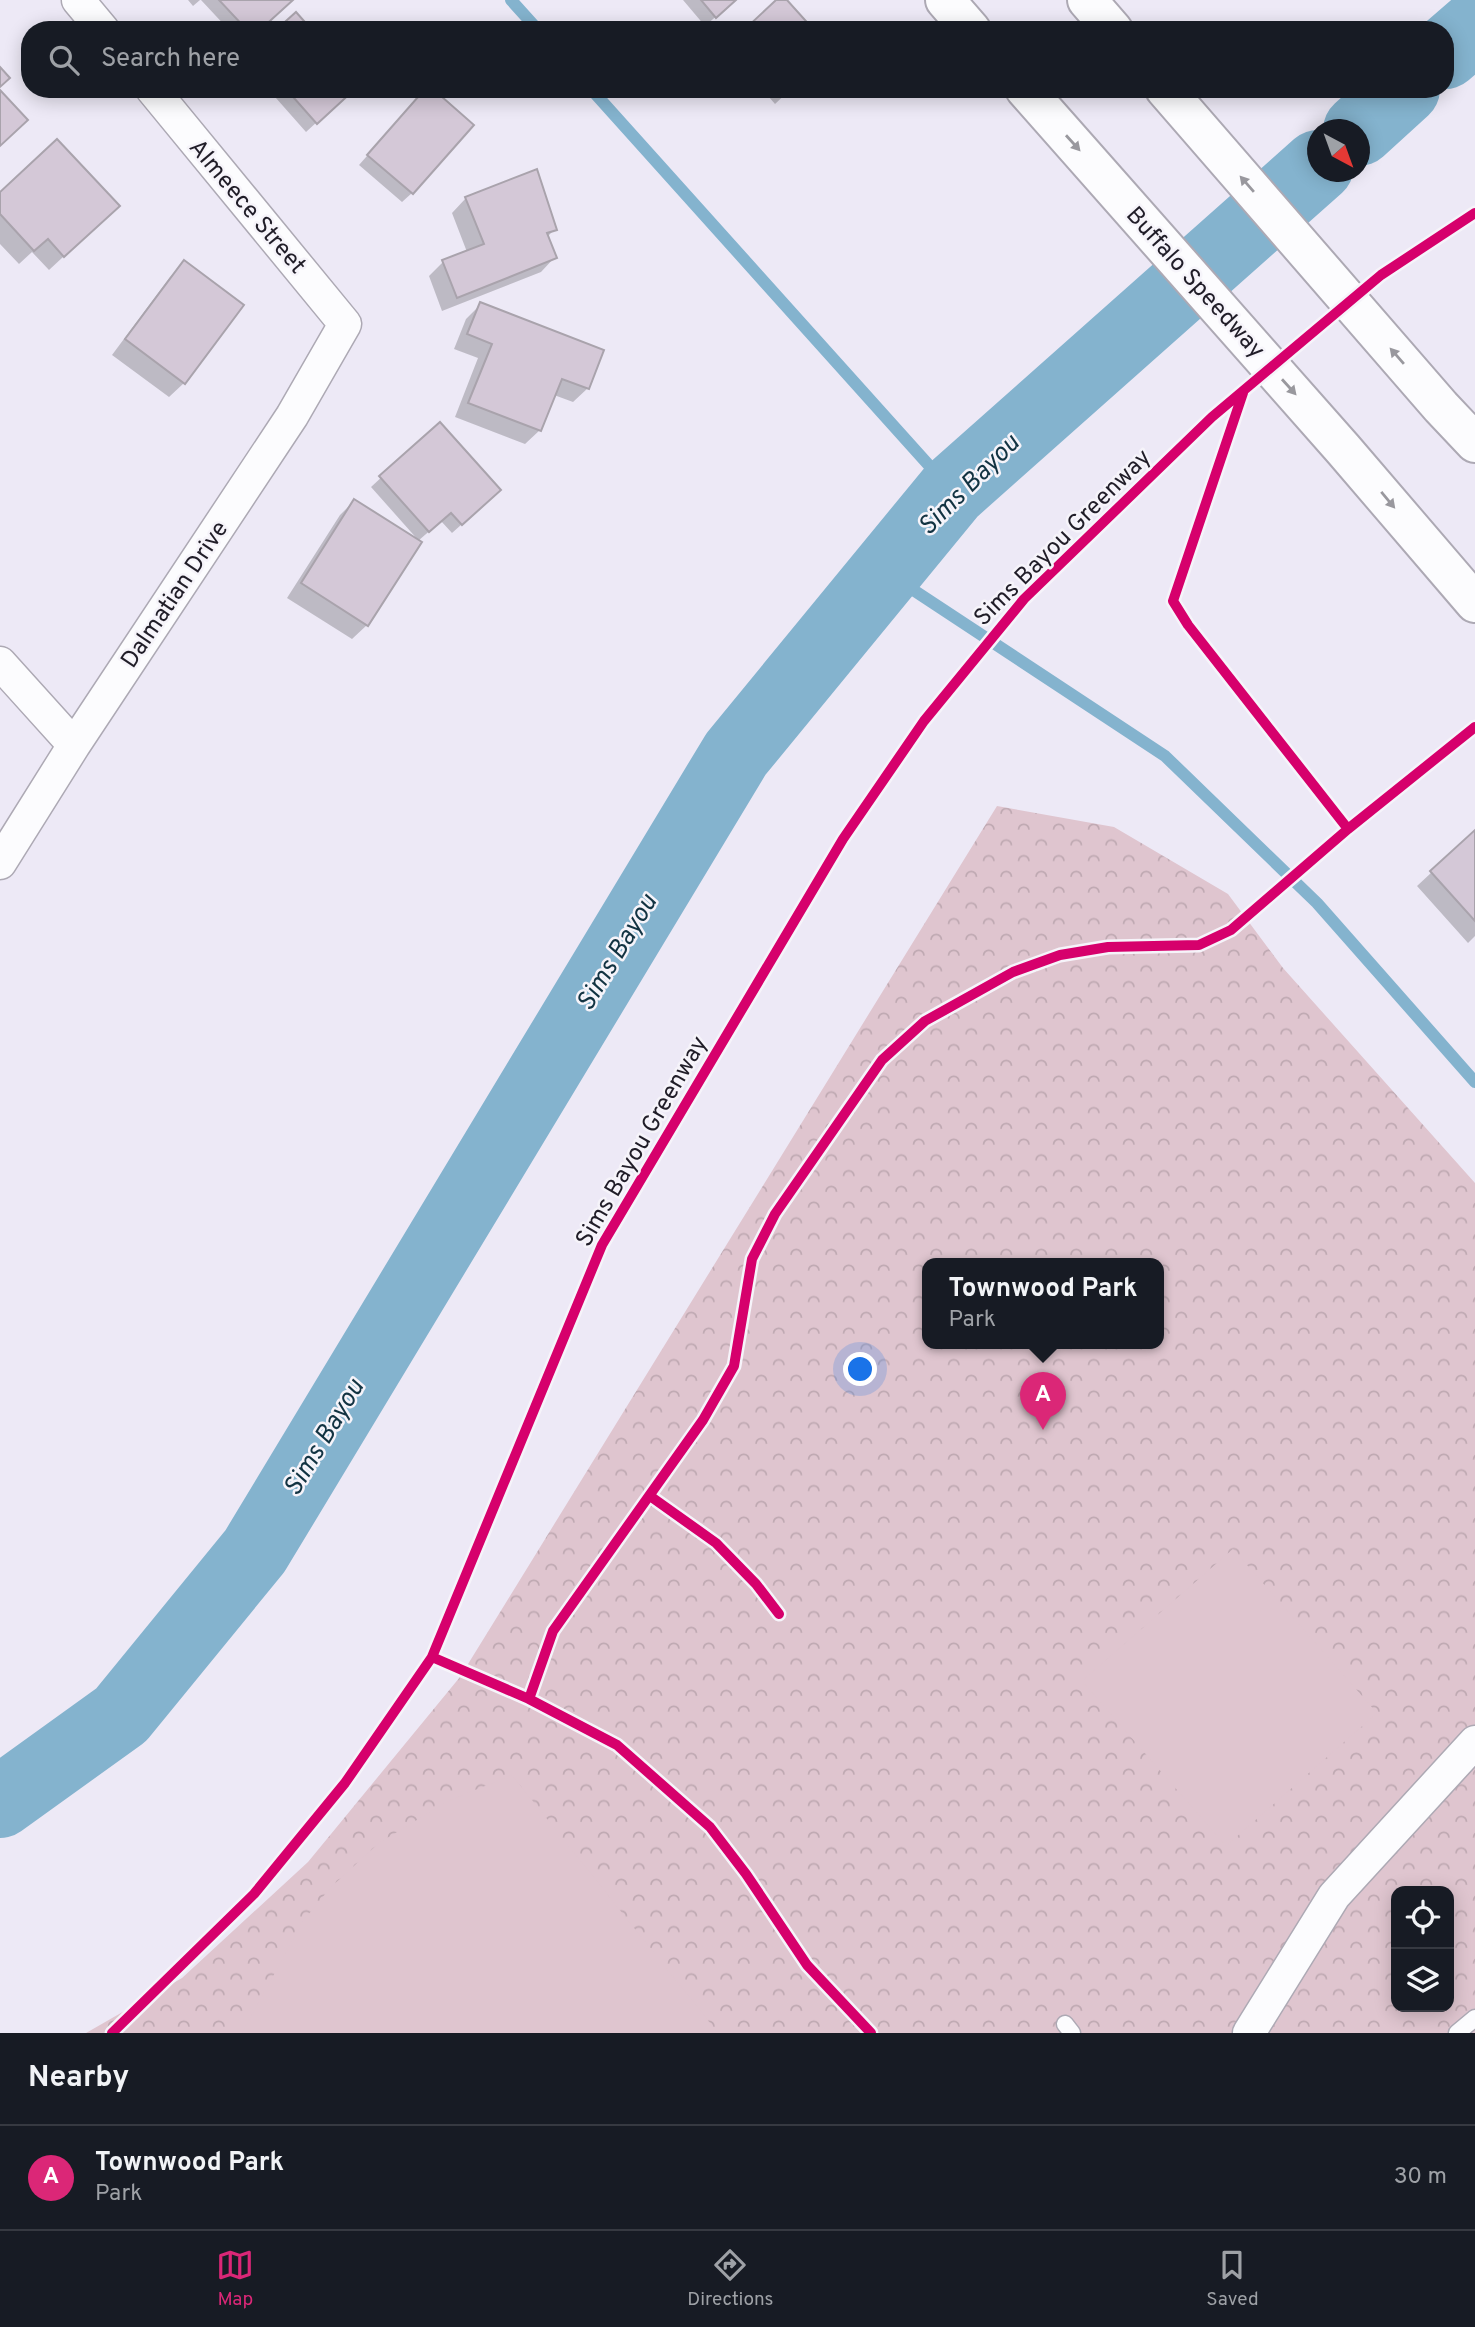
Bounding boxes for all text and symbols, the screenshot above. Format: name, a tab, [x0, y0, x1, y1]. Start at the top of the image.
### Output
search box	[21, 21, 1454, 98]
icon: search	[45, 41, 83, 79]
text: Search here	[101, 43, 240, 76]
north arrow	[1307, 119, 1370, 182]
street label: Almeece Street	[181, 134, 312, 281]
one-way arrow	[1065, 135, 1080, 152]
one-way arrow	[1239, 175, 1255, 193]
street label: Buffalo Speedway	[1118, 201, 1271, 365]
one-way arrow	[1389, 348, 1405, 365]
one-way arrow	[1281, 378, 1297, 396]
water label: Sims Bayou	[912, 427, 1028, 544]
street label: Sims Bayou Greenway	[968, 443, 1158, 633]
one-way arrow	[1380, 492, 1395, 509]
street label: Dalmatian Drive	[115, 516, 236, 674]
water label: Sims Bayou	[570, 888, 666, 1018]
street label: Sims Bayou Greenway	[570, 1031, 715, 1253]
popup	[922, 1258, 1164, 1349]
text: Townwood Park	[948, 1273, 1138, 1306]
text: Park	[948, 1306, 996, 1335]
your location	[843, 1352, 877, 1386]
pin: A	[1020, 1372, 1066, 1430]
water label: Sims Bayou	[277, 1373, 373, 1503]
map controls	[1391, 1886, 1454, 2012]
button: locate	[1391, 1886, 1454, 1949]
button: layers	[1391, 1949, 1454, 2012]
text: Nearby	[28, 2060, 129, 2097]
text: Townwood Park	[95, 2147, 284, 2180]
text: A	[43, 2163, 59, 2192]
text: 30 m	[1394, 2163, 1447, 2192]
text: Park	[95, 2180, 142, 2209]
tab: Map	[216, 2246, 254, 2312]
tab: Directions	[687, 2246, 774, 2312]
tab: Saved	[1206, 2246, 1259, 2312]

